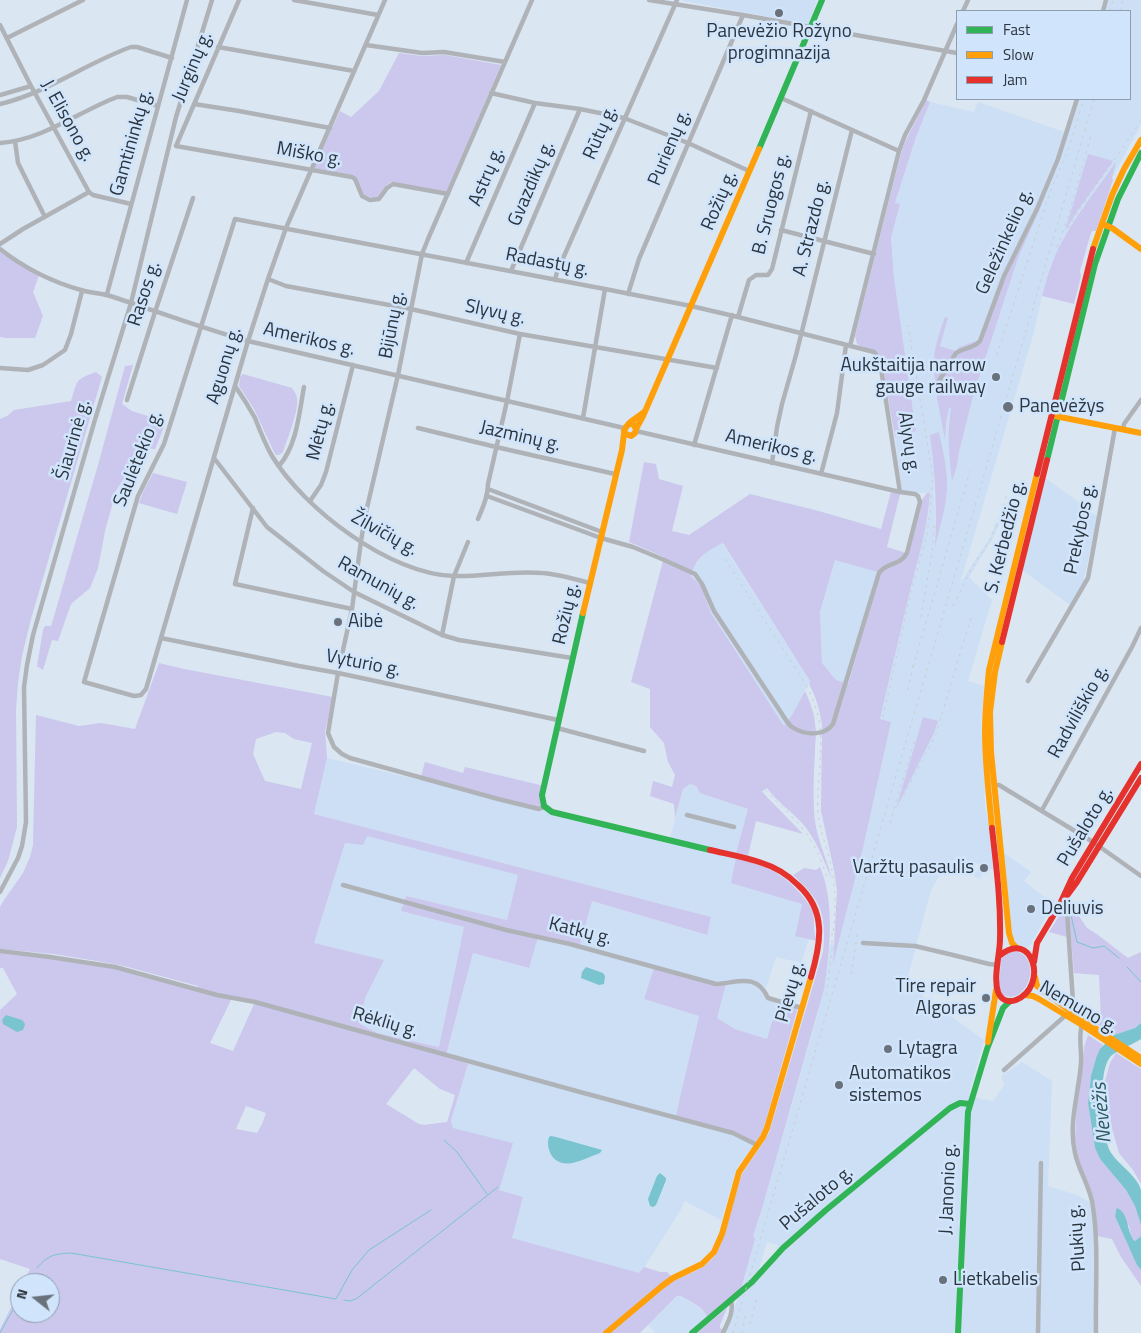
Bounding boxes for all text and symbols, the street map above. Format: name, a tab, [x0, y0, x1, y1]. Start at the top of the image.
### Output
marker: Panevėžio Rožyno progimnazija	[773, 7, 785, 19]
legend	[956, 10, 1131, 100]
text: Fast	[1003, 18, 1030, 41]
place label: Panevėžio Rožyno progimnazija	[706, 21, 852, 65]
street label: Jurginų g.	[168, 28, 218, 106]
text: Slow	[1003, 43, 1034, 66]
text: Jam	[1003, 68, 1027, 91]
street label: J. Elisono g.	[35, 76, 99, 166]
street label: Gamtininkų g.	[106, 87, 158, 199]
street label: Rūtų g.	[579, 103, 623, 163]
street label: Purienų g.	[644, 107, 696, 189]
street label: Miško g.	[275, 138, 343, 172]
street label: Gvazdikų g.	[504, 138, 560, 230]
street label: Astrų g.	[464, 144, 510, 210]
street label: B. Sruogos g.	[748, 151, 796, 257]
street label: Rožių g.	[697, 168, 743, 234]
street label: A. Strazdo g.	[789, 177, 835, 279]
street label: Geležinkelio g.	[972, 186, 1038, 298]
street label: Radastų g.	[503, 244, 591, 282]
street label: Rasos g.	[124, 259, 166, 329]
street label: Bijūnų g.	[375, 289, 411, 361]
street label: Slyvų g.	[463, 295, 527, 331]
street label: Amerikos g.	[261, 318, 357, 362]
street label: Aguonų g.	[202, 325, 248, 407]
place label: Aukštaitija narrow gauge railway	[841, 355, 986, 399]
marker: Aukštaitija narrow gauge railway	[990, 371, 1002, 383]
place label: Panevėžys	[1019, 396, 1104, 418]
street label: Šiaurinė g.	[52, 397, 96, 483]
street label: Mėtų g.	[303, 399, 339, 463]
marker: Panevėžys	[1001, 400, 1015, 414]
street label: Saulėtekio g.	[109, 408, 169, 510]
street label: Alyvų g.	[892, 411, 924, 475]
street label: Jazminų g.	[477, 417, 563, 457]
street label: Amerikos g.	[723, 425, 819, 469]
street label: S. Kerbedžio g.	[981, 478, 1031, 596]
street label: Prekybos g.	[1060, 481, 1102, 577]
street label: Žilvičių g.	[347, 506, 421, 562]
street label: Ramunių g.	[333, 552, 423, 616]
street label: Rožių g.	[549, 581, 585, 647]
place label: Aibė	[348, 611, 383, 633]
marker: Aibė	[332, 616, 344, 628]
street label: Vyturio g.	[324, 646, 402, 682]
street label: Radviliškio g.	[1044, 661, 1114, 763]
street label: Pušaloto g.	[1053, 783, 1119, 871]
place label: Varžtų pasaulis	[852, 857, 974, 879]
marker: Varžtų pasaulis	[978, 862, 990, 874]
place label: Deliuvis	[1041, 898, 1104, 920]
marker: Deliuvis	[1025, 903, 1037, 915]
street label: Katkų g.	[546, 913, 614, 951]
street label: Pievų g.	[771, 959, 811, 1025]
place label: Tire repair Algoras	[895, 976, 976, 1020]
street label: Nemuno g.	[1035, 976, 1121, 1040]
marker: Tire repair Algoras	[980, 992, 992, 1004]
street label: Rėklių g.	[350, 1003, 420, 1043]
place label: Lytagra	[898, 1038, 957, 1060]
marker: Lytagra	[882, 1043, 894, 1055]
place label: Automatikos sistemos	[849, 1063, 951, 1107]
marker: Automatikos sistemos	[833, 1079, 845, 1091]
water label: Nevėžis	[1088, 1082, 1118, 1144]
street label: J. Janonio g.	[935, 1143, 963, 1235]
street label: Pušaloto g.	[776, 1162, 858, 1236]
street label: Plukių g.	[1064, 1204, 1092, 1272]
place label: Lietkabelis	[953, 1269, 1038, 1291]
north arrow	[10, 1273, 60, 1323]
marker: Lietkabelis	[937, 1274, 949, 1286]
text: N	[10, 1286, 32, 1302]

